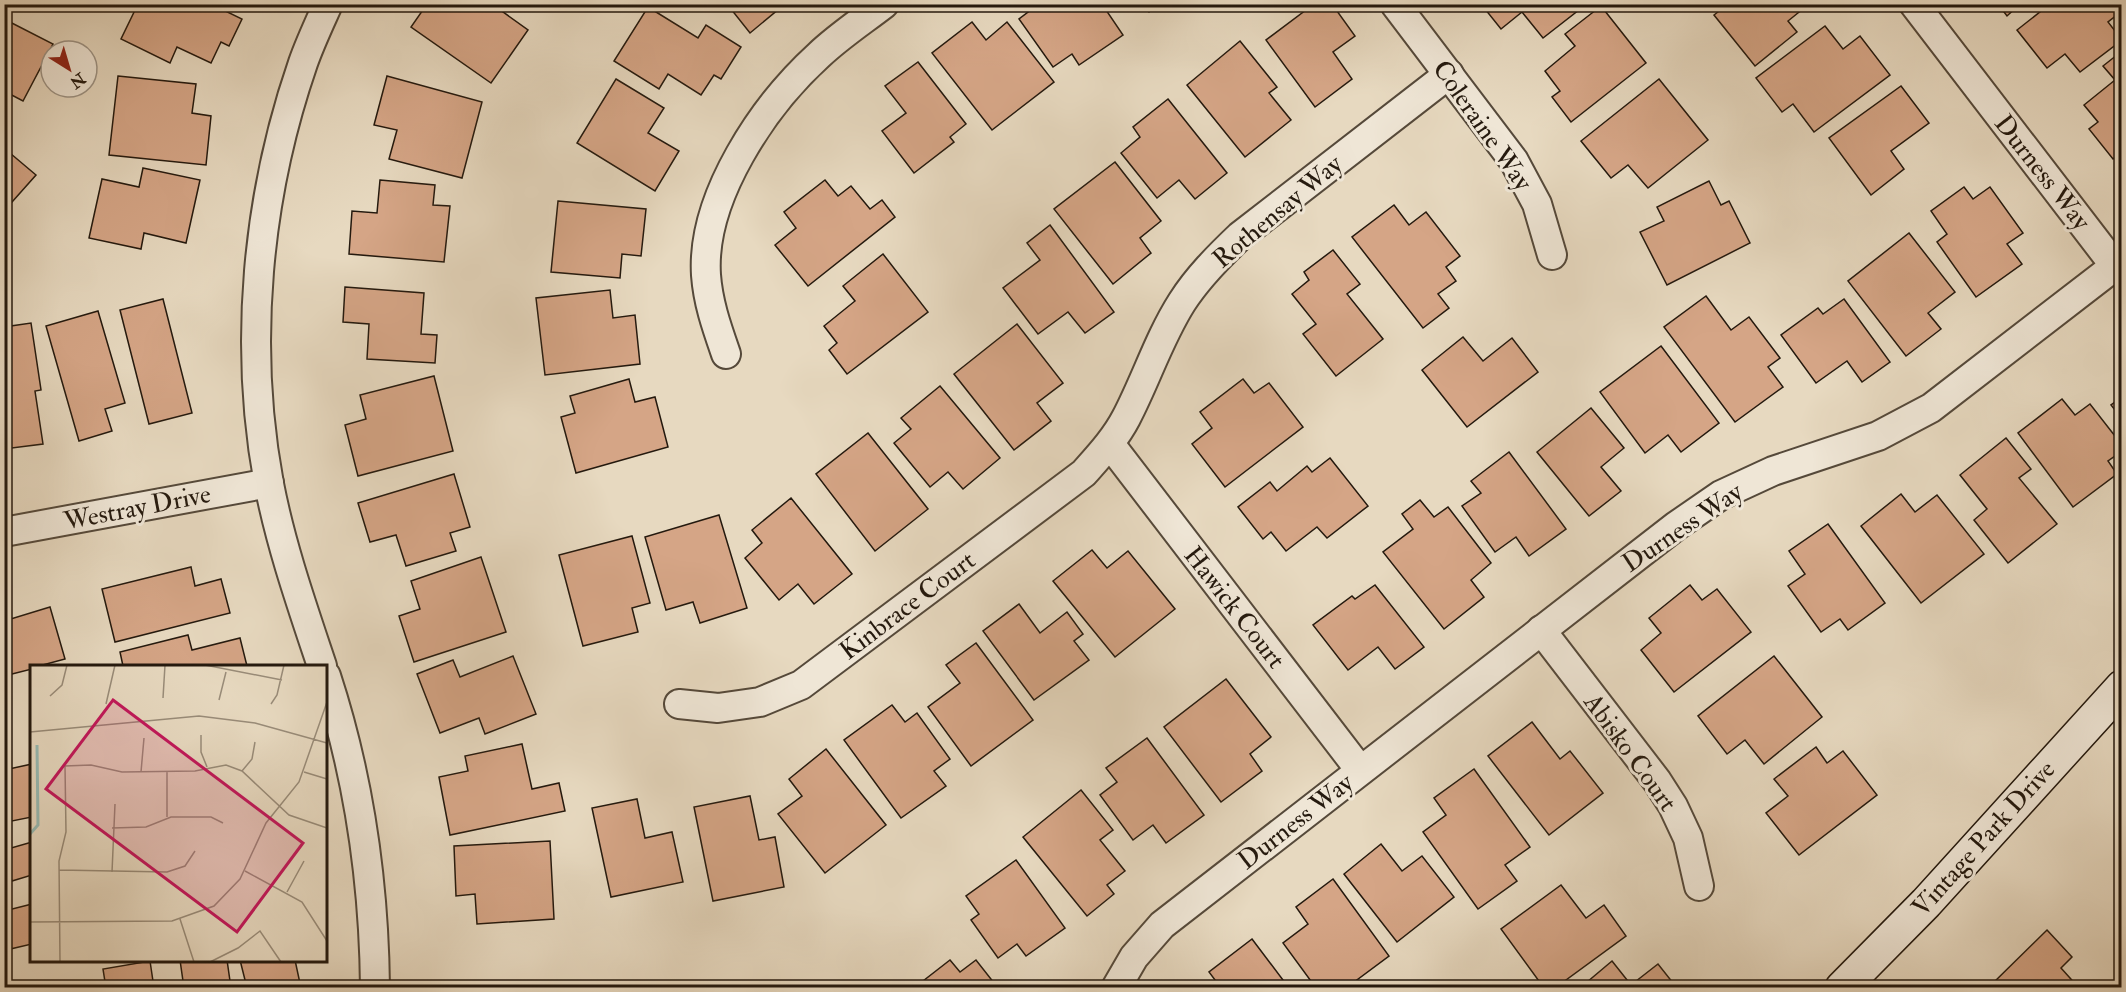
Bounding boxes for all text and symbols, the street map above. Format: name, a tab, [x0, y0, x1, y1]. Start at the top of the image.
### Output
north arrow	[39, 39, 99, 99]
street label: Coleraine Way	[1425, 54, 1539, 197]
text: N	[65, 67, 90, 93]
street label: Durness Way	[1987, 108, 2098, 237]
street label: Rothensay Way	[1206, 148, 1349, 275]
street label: Durness Way	[1616, 476, 1749, 580]
street label: Westray Drive	[60, 478, 213, 538]
street label: Hawick Court	[1177, 540, 1292, 675]
street label: Kinbrace Court	[834, 544, 982, 667]
inset map	[30, 665, 327, 962]
street label: Abisko Court	[1576, 687, 1684, 818]
street label: Vintage Park Drive	[1905, 754, 2062, 923]
street label: Durness Way	[1231, 766, 1360, 877]

